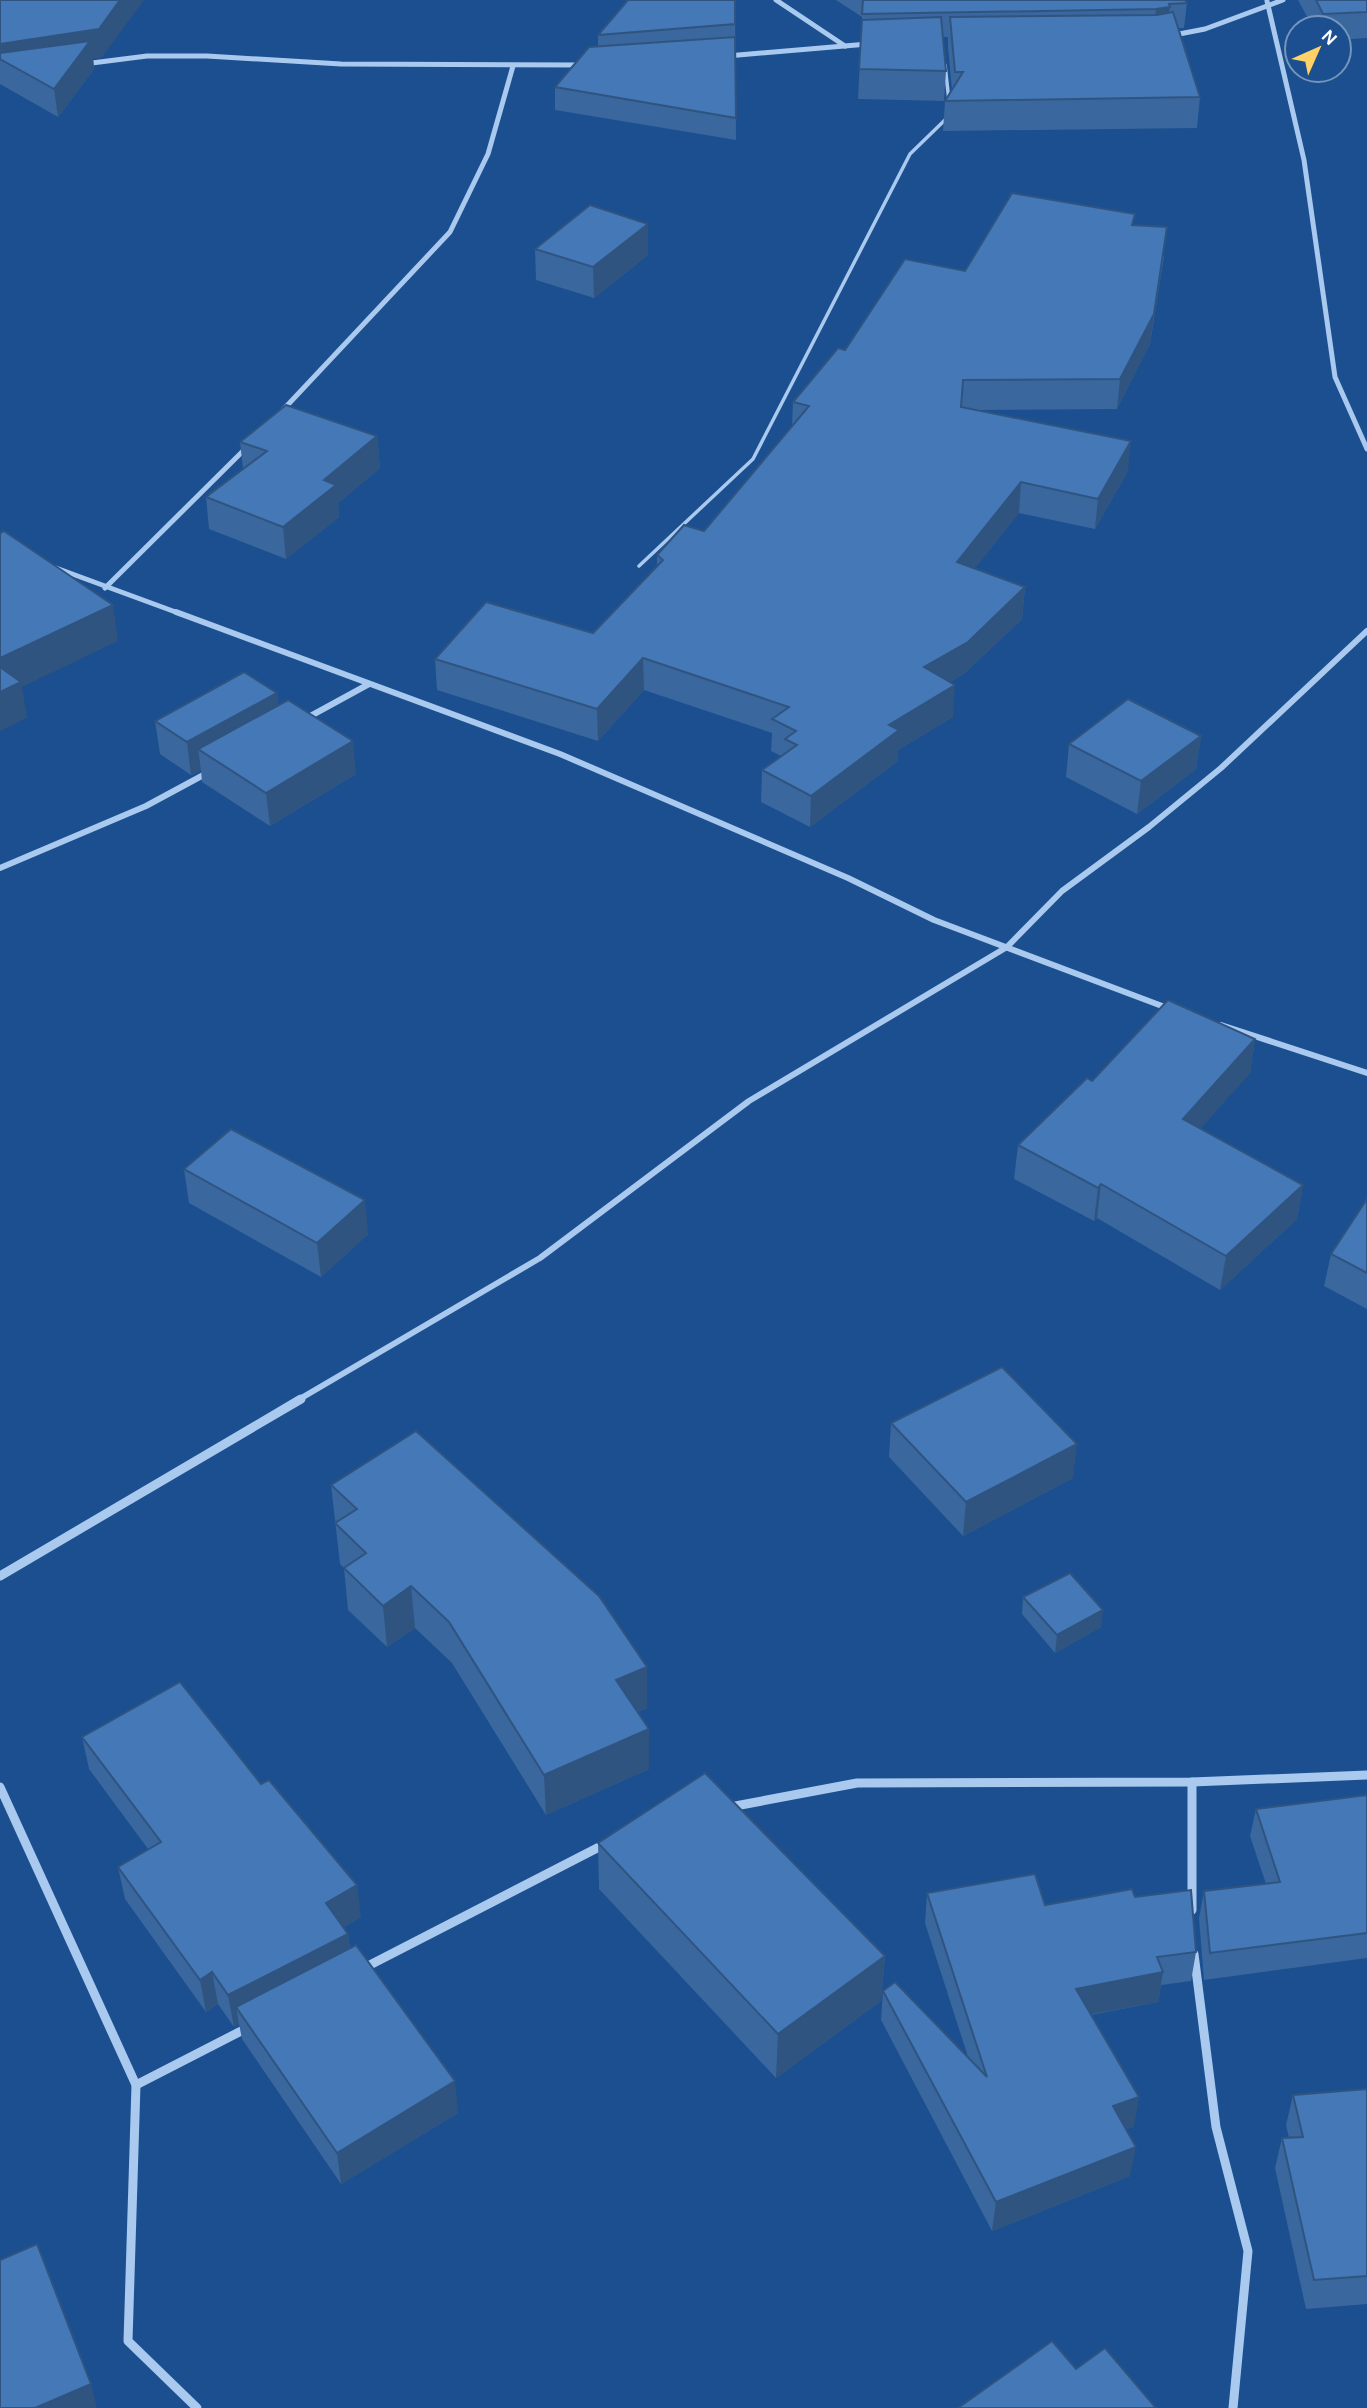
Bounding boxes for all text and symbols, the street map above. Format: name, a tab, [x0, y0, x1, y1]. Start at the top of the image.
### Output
north arrow	[1283, 14, 1353, 84]
text: N	[1317, 25, 1342, 50]

